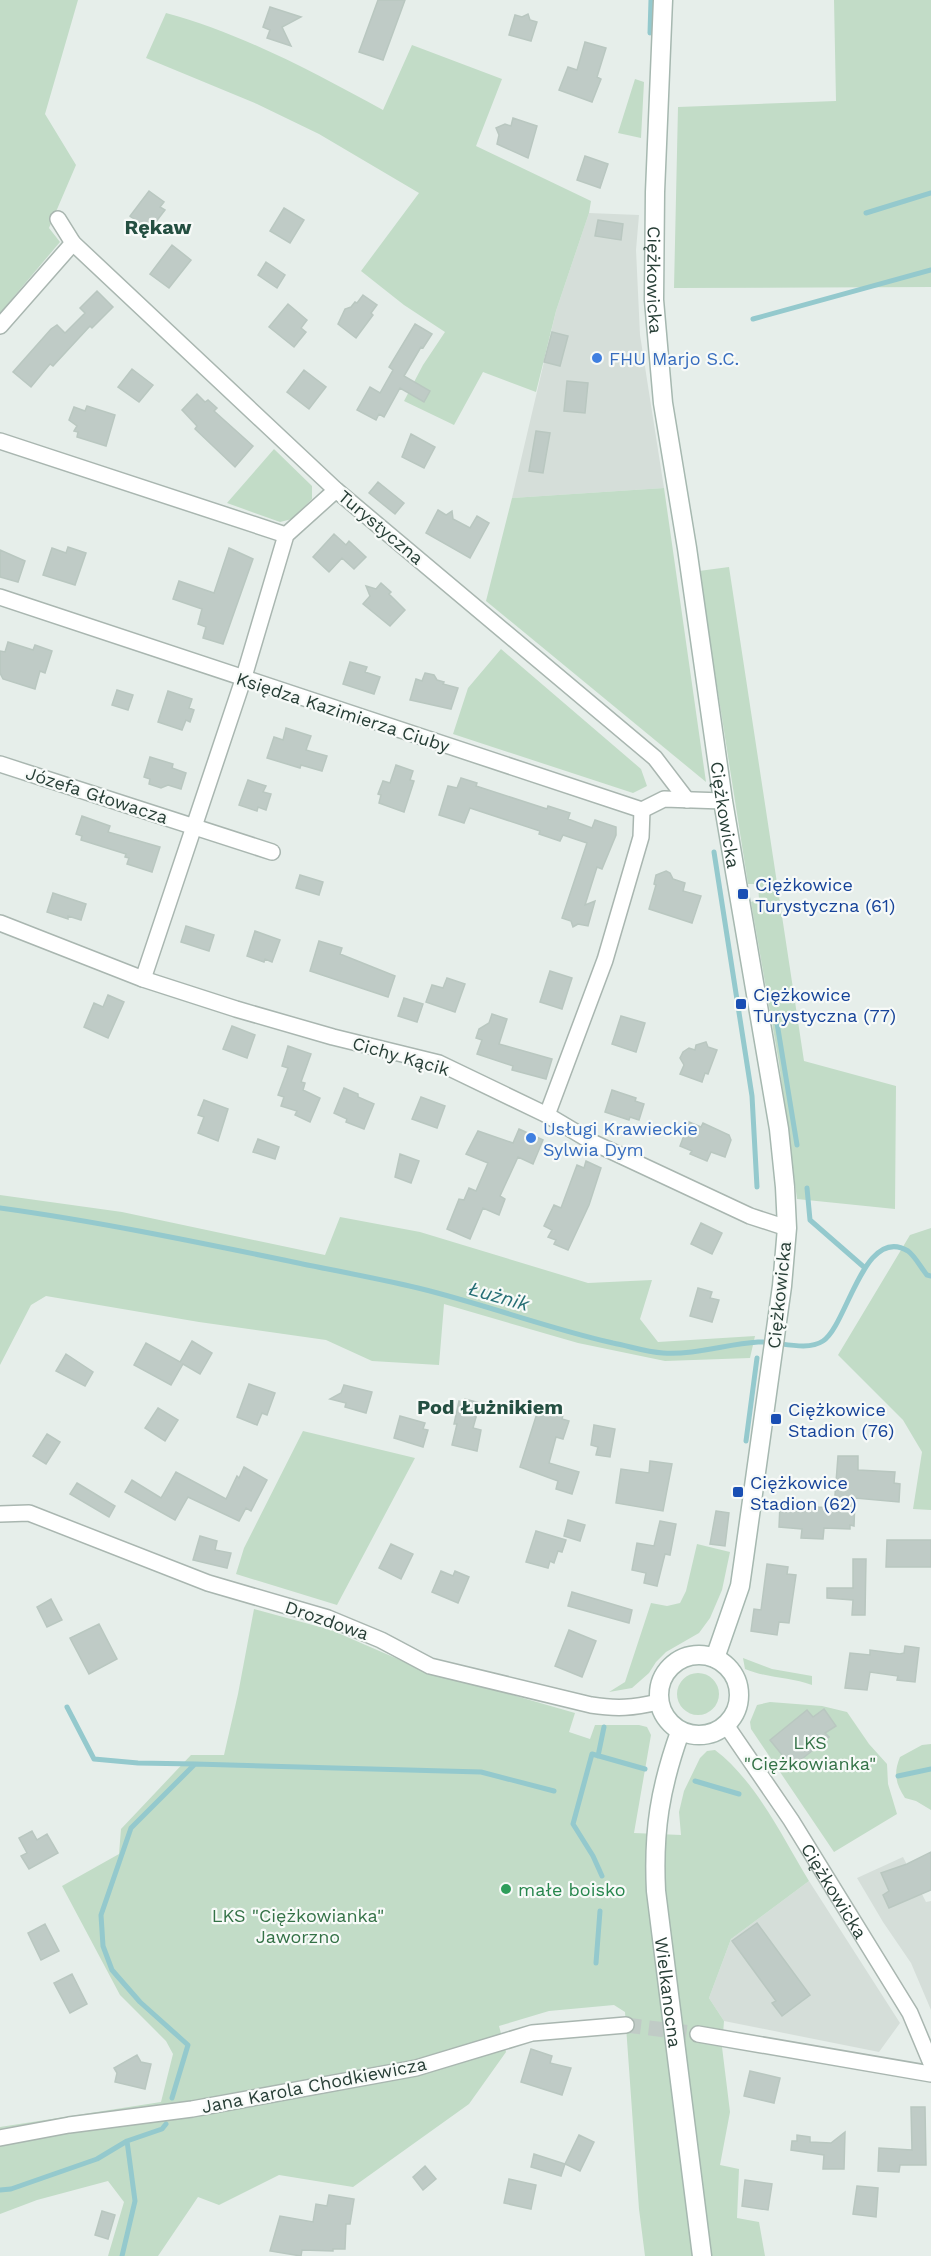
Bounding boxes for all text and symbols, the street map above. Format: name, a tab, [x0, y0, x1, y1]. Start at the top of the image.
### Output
district label: Rękaw	[125, 215, 191, 239]
street label: Ciężkowicka	[643, 226, 667, 334]
place label: FHU Marjo S.C.	[609, 348, 739, 369]
marker: FHU Marjo S.C.	[590, 351, 604, 365]
street label: Turystyczna	[334, 485, 428, 569]
street label: Księdza Kazimierza Ciuby	[234, 668, 453, 757]
street label: Ciężkowicka	[707, 760, 745, 870]
street label: Józefa Głowacza	[23, 762, 171, 828]
place label: Ciężkowice Turystyczna (61)	[755, 874, 895, 916]
marker: Ciężkowice Turystyczna (61)	[736, 887, 750, 901]
place label: Ciężkowice Turystyczna (77)	[753, 984, 896, 1026]
marker: Ciężkowice Turystyczna (77)	[734, 997, 748, 1011]
street label: Cichy Kącik	[350, 1032, 452, 1080]
place label: Usługi Krawieckie Sylwia Dym	[543, 1118, 698, 1160]
marker: Usługi Krawieckie Sylwia Dym	[524, 1131, 538, 1145]
street label: Ciężkowicka	[763, 1240, 795, 1350]
water label: Łużnik	[466, 1276, 533, 1316]
district label: Pod Łużnikiem	[417, 1395, 563, 1419]
place label: Ciężkowice Stadion (76)	[788, 1399, 894, 1441]
marker: Ciężkowice Stadion (76)	[769, 1412, 783, 1426]
place label: Ciężkowice Stadion (62)	[750, 1472, 857, 1514]
marker: Ciężkowice Stadion (62)	[731, 1485, 745, 1499]
street label: Drozdowa	[282, 1596, 372, 1644]
park label: LKS "Ciężkowianka"	[744, 1732, 876, 1774]
street label: Ciężkowicka	[797, 1839, 872, 1942]
place label: małe boisko	[518, 1879, 626, 1900]
marker: małe boisko	[499, 1882, 513, 1896]
park label: LKS "Ciężkowianka" Jaworzno	[212, 1905, 384, 1947]
street label: Wielkanocna	[651, 1935, 686, 2049]
street label: Jana Karola Chodkiewicza	[200, 2053, 428, 2117]

